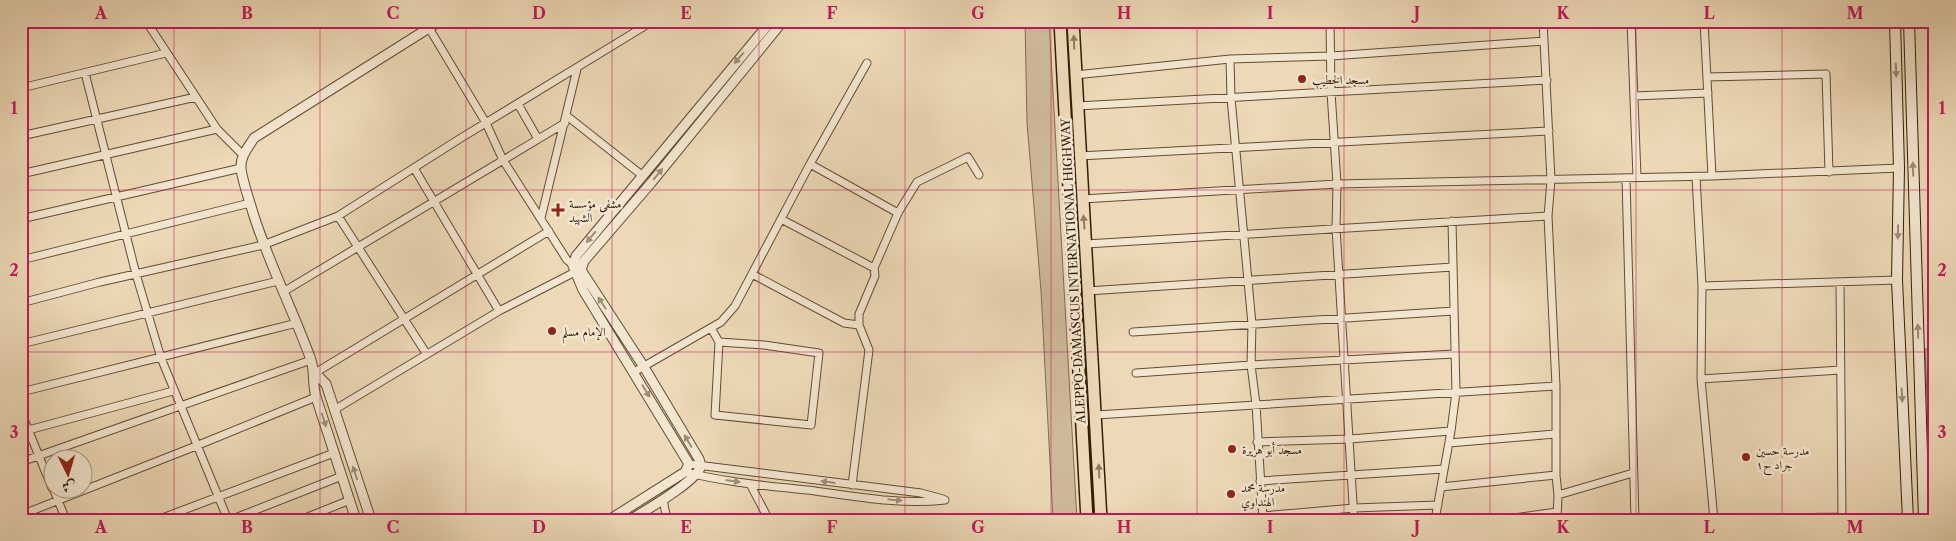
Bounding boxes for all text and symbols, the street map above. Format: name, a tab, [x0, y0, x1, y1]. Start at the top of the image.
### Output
text: A	[94, 3, 108, 23]
text: B	[241, 3, 253, 23]
text: C	[387, 3, 399, 23]
text: D	[532, 3, 546, 23]
text: E	[680, 3, 692, 23]
text: F	[827, 3, 838, 23]
text: G	[971, 3, 985, 23]
text: H	[1117, 3, 1131, 23]
text: I	[1267, 3, 1274, 23]
text: J	[1411, 3, 1420, 23]
text: K	[1557, 3, 1571, 23]
text: L	[1703, 3, 1715, 23]
text: M	[1847, 3, 1864, 23]
one-way arrow	[1070, 34, 1078, 50]
one-way arrow	[734, 52, 745, 65]
one-way arrow	[1892, 62, 1900, 78]
place label: مسجد الخطيب	[1312, 72, 1369, 88]
marker: مسجد الخطيب	[1296, 73, 1308, 85]
text: 1	[10, 98, 18, 118]
text: 1	[1938, 98, 1946, 118]
street label: ALEPPO-DAMASCUS INTERNATIONAL HIGHWAY	[1057, 117, 1089, 425]
one-way arrow	[1909, 160, 1917, 176]
one-way arrow	[652, 168, 663, 181]
place label: مشفى مؤسسة الشهيد	[569, 196, 622, 226]
marker: مشفى مؤسسة الشهيد	[551, 203, 565, 217]
one-way arrow	[1080, 213, 1088, 229]
one-way arrow	[1893, 225, 1901, 241]
one-way arrow	[585, 231, 597, 243]
text: 2	[9, 260, 19, 280]
text: 2	[1937, 260, 1947, 280]
one-way arrow	[597, 297, 607, 310]
one-way arrow	[1914, 323, 1922, 339]
place label: الإمام مسلم	[562, 324, 606, 344]
marker: الإمام مسلم	[546, 325, 558, 337]
one-way arrow	[641, 385, 650, 398]
one-way arrow	[1898, 387, 1906, 403]
one-way arrow	[320, 413, 328, 428]
text: 3	[9, 422, 19, 442]
text: 3	[1937, 422, 1947, 442]
one-way arrow	[684, 435, 693, 448]
place label: مسجد أبو هريرة	[1242, 442, 1302, 458]
marker: مسجد أبو هريرة	[1226, 443, 1238, 455]
place label: مدرسة حسين جراد ح١	[1756, 443, 1809, 476]
north arrow	[42, 448, 92, 498]
marker: مدرسة حسين جراد ح١	[1740, 451, 1752, 463]
one-way arrow	[1094, 463, 1102, 479]
one-way arrow	[351, 466, 358, 481]
text: ش	[61, 477, 77, 497]
one-way arrow	[725, 478, 741, 486]
one-way arrow	[820, 478, 836, 486]
place label: مدرسة محمد الهنداوي	[1241, 480, 1285, 512]
marker: مدرسة محمد الهنداوي	[1225, 488, 1237, 500]
one-way arrow	[887, 496, 903, 504]
text: A	[94, 517, 108, 537]
text: B	[241, 517, 253, 537]
text: C	[387, 517, 399, 537]
text: D	[532, 517, 546, 537]
text: E	[680, 517, 692, 537]
text: F	[827, 517, 838, 537]
text: G	[971, 517, 985, 537]
text: H	[1117, 517, 1131, 537]
text: I	[1267, 517, 1274, 537]
text: J	[1411, 517, 1420, 537]
text: K	[1557, 517, 1571, 537]
text: L	[1703, 517, 1715, 537]
text: M	[1847, 517, 1864, 537]

